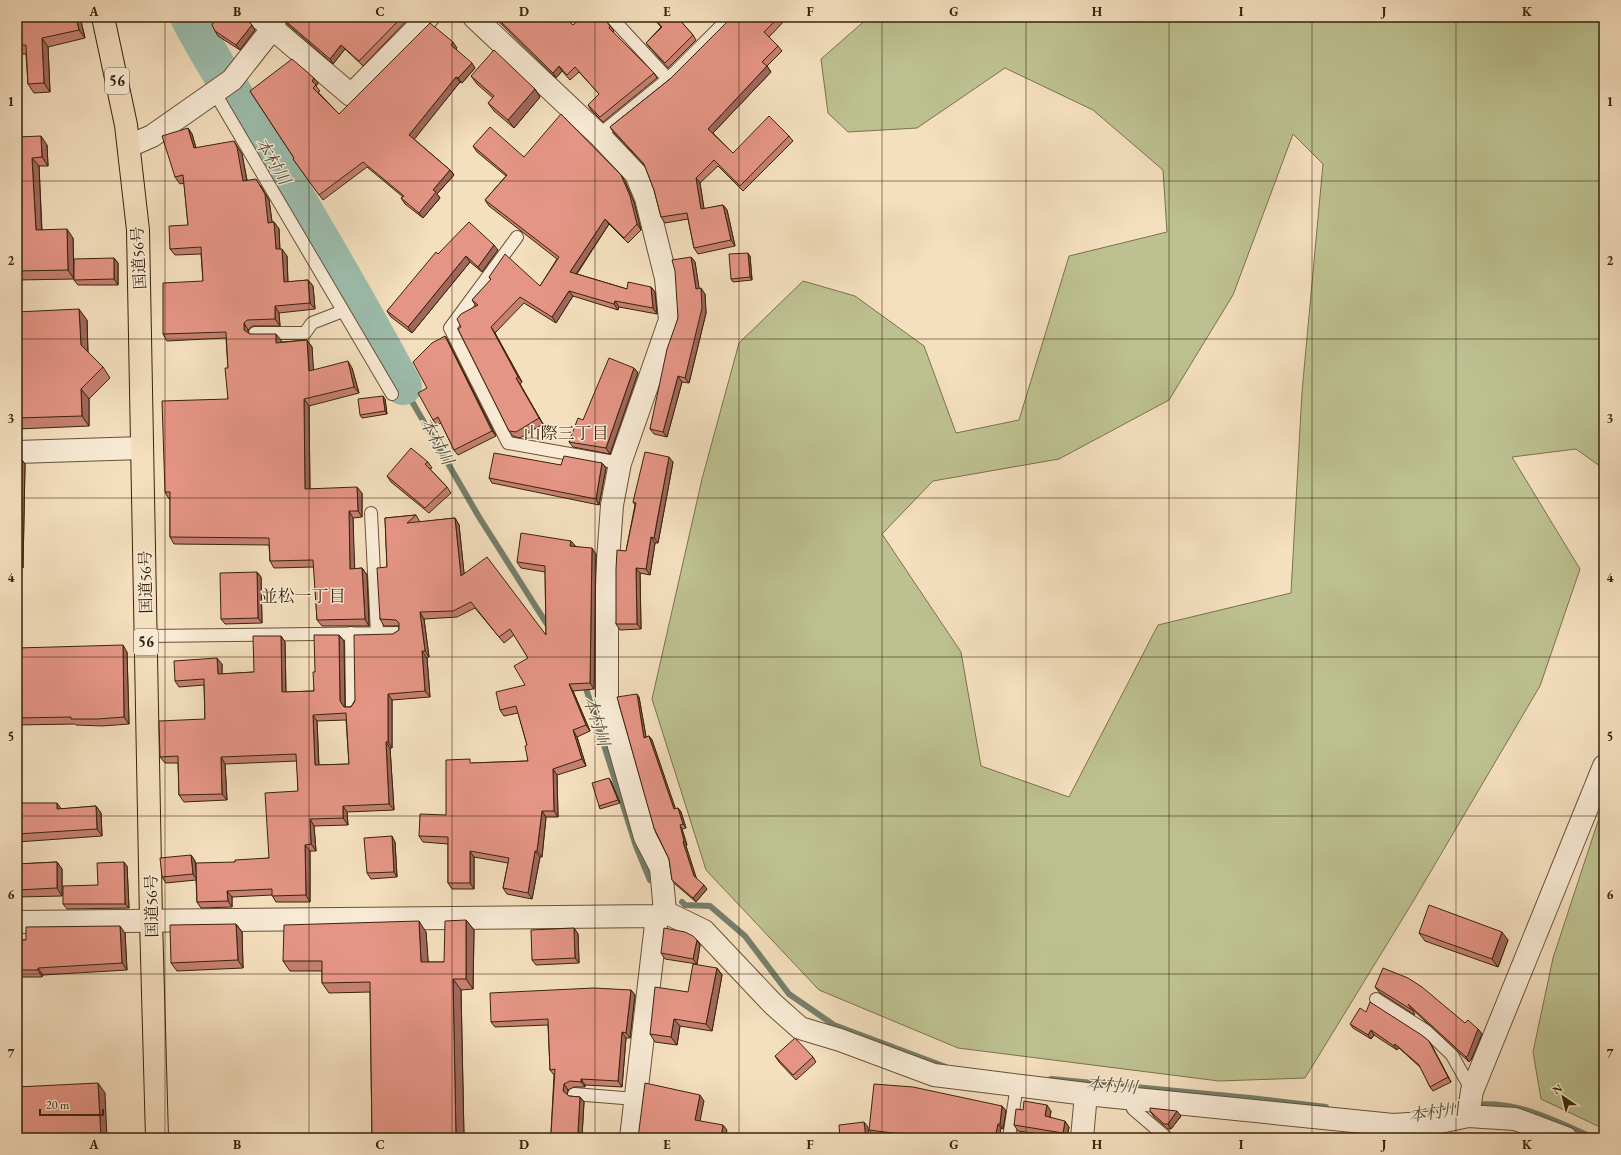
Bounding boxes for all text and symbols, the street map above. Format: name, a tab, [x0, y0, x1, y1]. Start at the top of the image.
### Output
text: A	[88, 3, 99, 20]
text: B	[233, 3, 241, 20]
text: C	[375, 3, 385, 20]
text: D	[519, 3, 529, 20]
text: E	[663, 3, 671, 20]
text: F	[806, 3, 814, 20]
text: G	[949, 3, 959, 20]
text: H	[1092, 3, 1103, 20]
text: I	[1239, 3, 1244, 20]
text: J	[1380, 3, 1387, 20]
text: K	[1522, 3, 1533, 20]
road number: 56	[105, 68, 129, 94]
text: 1	[8, 93, 15, 110]
text: 1	[1607, 93, 1614, 110]
water label: 本村川	[250, 133, 297, 190]
street label: 国道56号	[126, 226, 151, 290]
text: 2	[8, 252, 15, 269]
text: 2	[1607, 252, 1614, 269]
text: 3	[8, 410, 15, 427]
text: 3	[1607, 410, 1614, 427]
water label: 本村川	[415, 413, 460, 470]
district label: 山際三丁目	[524, 422, 609, 444]
street label: 国道56号	[134, 550, 157, 614]
text: 4	[8, 569, 15, 586]
text: 4	[1607, 569, 1614, 586]
district label: 並松一丁目	[261, 585, 346, 607]
road number: 56	[134, 629, 158, 655]
water label: 本村川	[579, 693, 616, 751]
text: 5	[8, 728, 14, 745]
text: 5	[1607, 728, 1613, 745]
street label: 国道56号	[140, 874, 163, 938]
text: 6	[8, 886, 15, 903]
text: 6	[1607, 886, 1614, 903]
text: 7	[8, 1045, 15, 1062]
text: 7	[1607, 1045, 1614, 1062]
water label: 本村川	[1086, 1072, 1140, 1098]
north arrow	[1543, 1077, 1583, 1117]
text: N	[1550, 1080, 1565, 1097]
scale bar	[40, 1091, 103, 1117]
text: 20 m	[46, 1097, 70, 1113]
water label: 本村川	[1407, 1097, 1463, 1126]
text: A	[88, 1136, 99, 1153]
text: B	[233, 1136, 241, 1153]
text: C	[375, 1136, 385, 1153]
text: D	[519, 1136, 529, 1153]
text: E	[663, 1136, 671, 1153]
text: F	[806, 1136, 814, 1153]
text: G	[949, 1136, 959, 1153]
text: H	[1092, 1136, 1103, 1153]
text: I	[1239, 1136, 1244, 1153]
text: J	[1380, 1136, 1387, 1153]
text: K	[1522, 1136, 1533, 1153]

